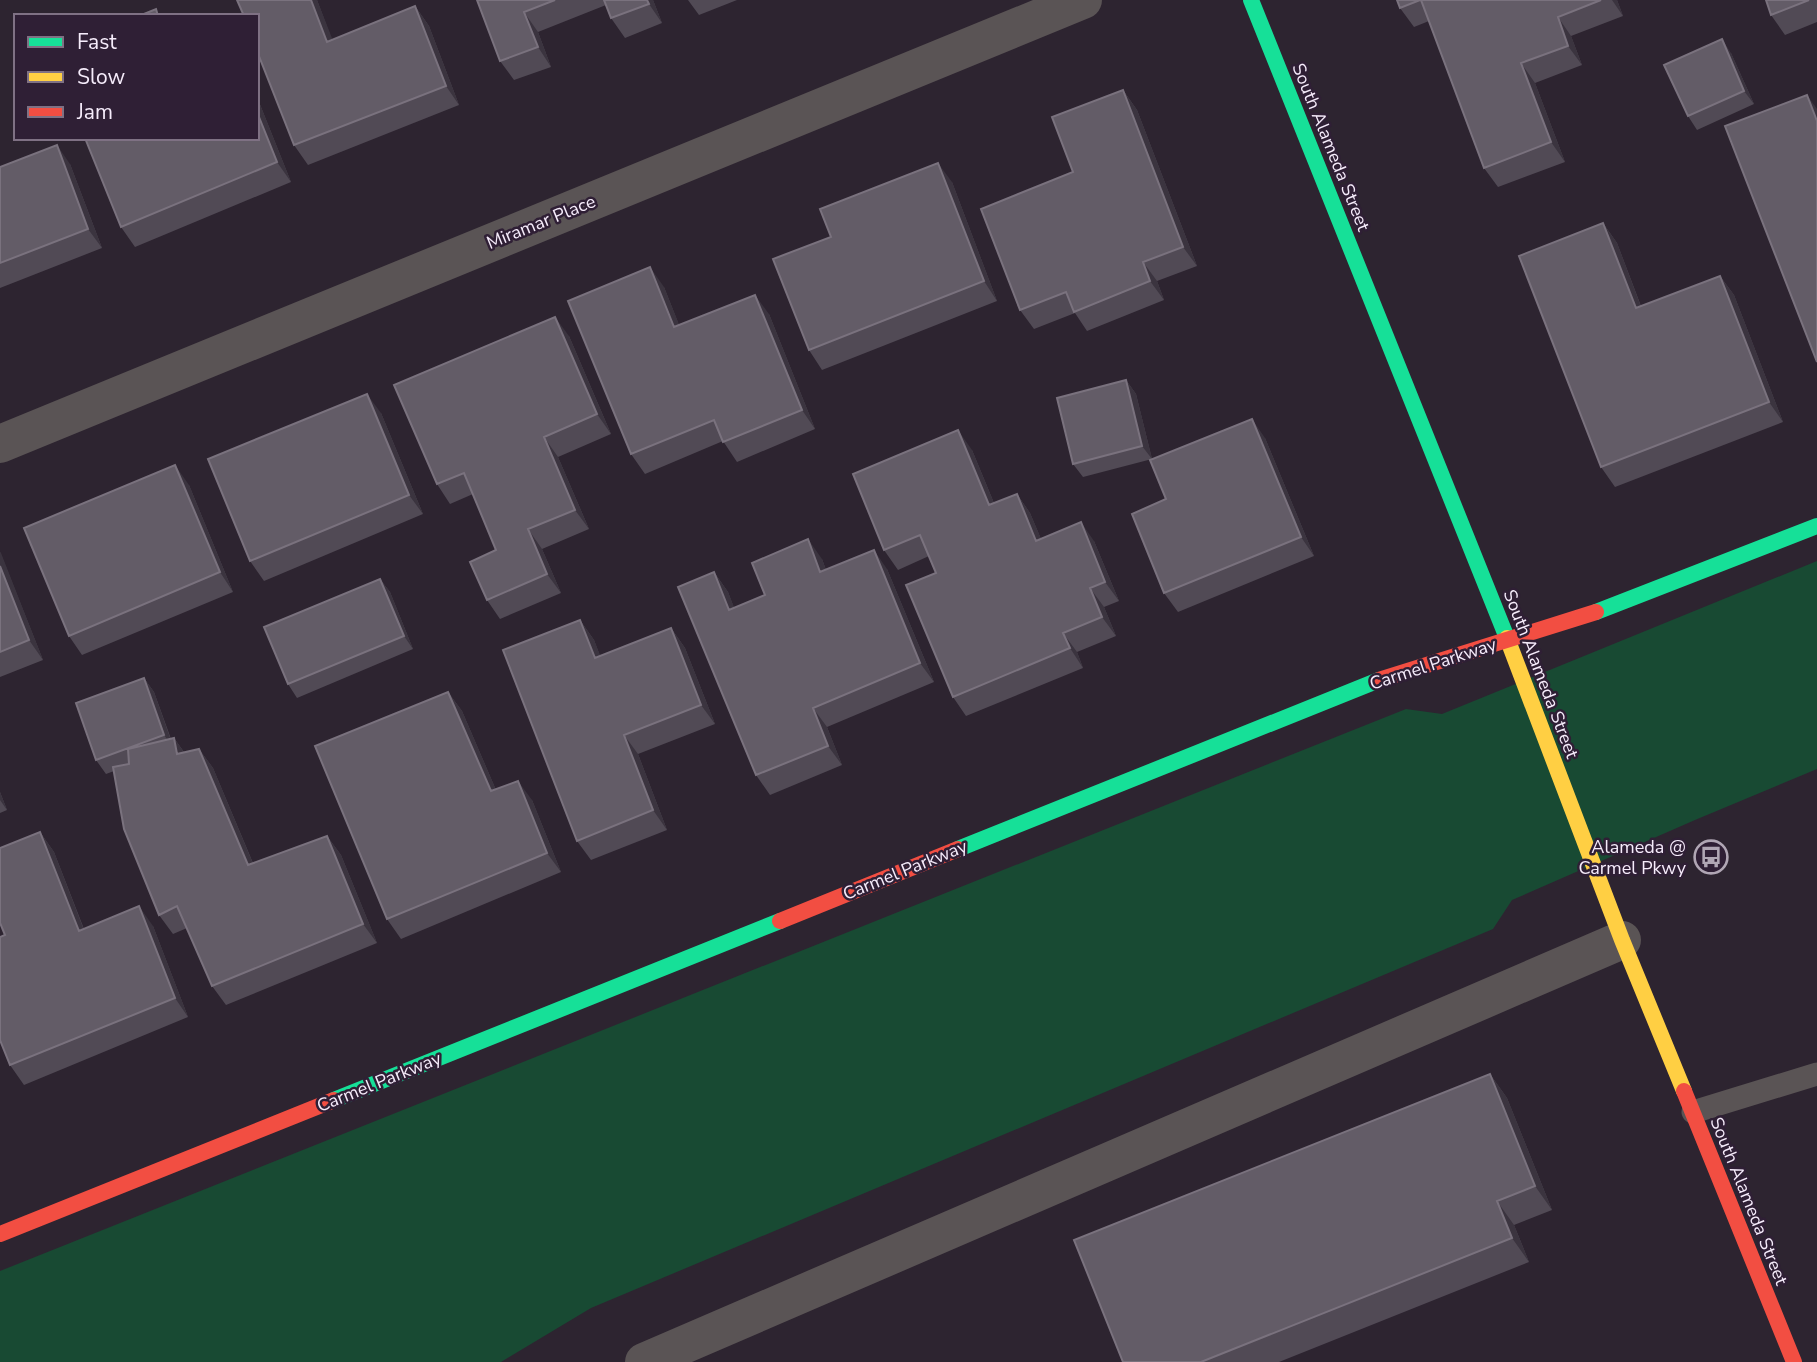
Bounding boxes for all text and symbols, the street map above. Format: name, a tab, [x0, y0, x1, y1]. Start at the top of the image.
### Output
legend	[14, 14, 259, 140]
text: Fast	[77, 28, 117, 56]
street label: South Alameda Street	[1286, 59, 1376, 235]
text: Slow	[77, 63, 126, 91]
text: Jam	[76, 98, 113, 126]
street label: Miramar Place	[483, 189, 599, 255]
street label: South Alameda Street	[1498, 586, 1585, 763]
street label: Carmel Parkway	[1366, 632, 1500, 696]
street label: Carmel Parkway	[839, 834, 971, 906]
place label: Alameda @ Carmel Pkwy	[1578, 835, 1687, 880]
bus stop icon: Alameda @ Carmel Pkwy	[1692, 838, 1730, 876]
street label: Carmel Parkway	[313, 1046, 445, 1118]
street label: South Alameda Street	[1704, 1113, 1794, 1289]

